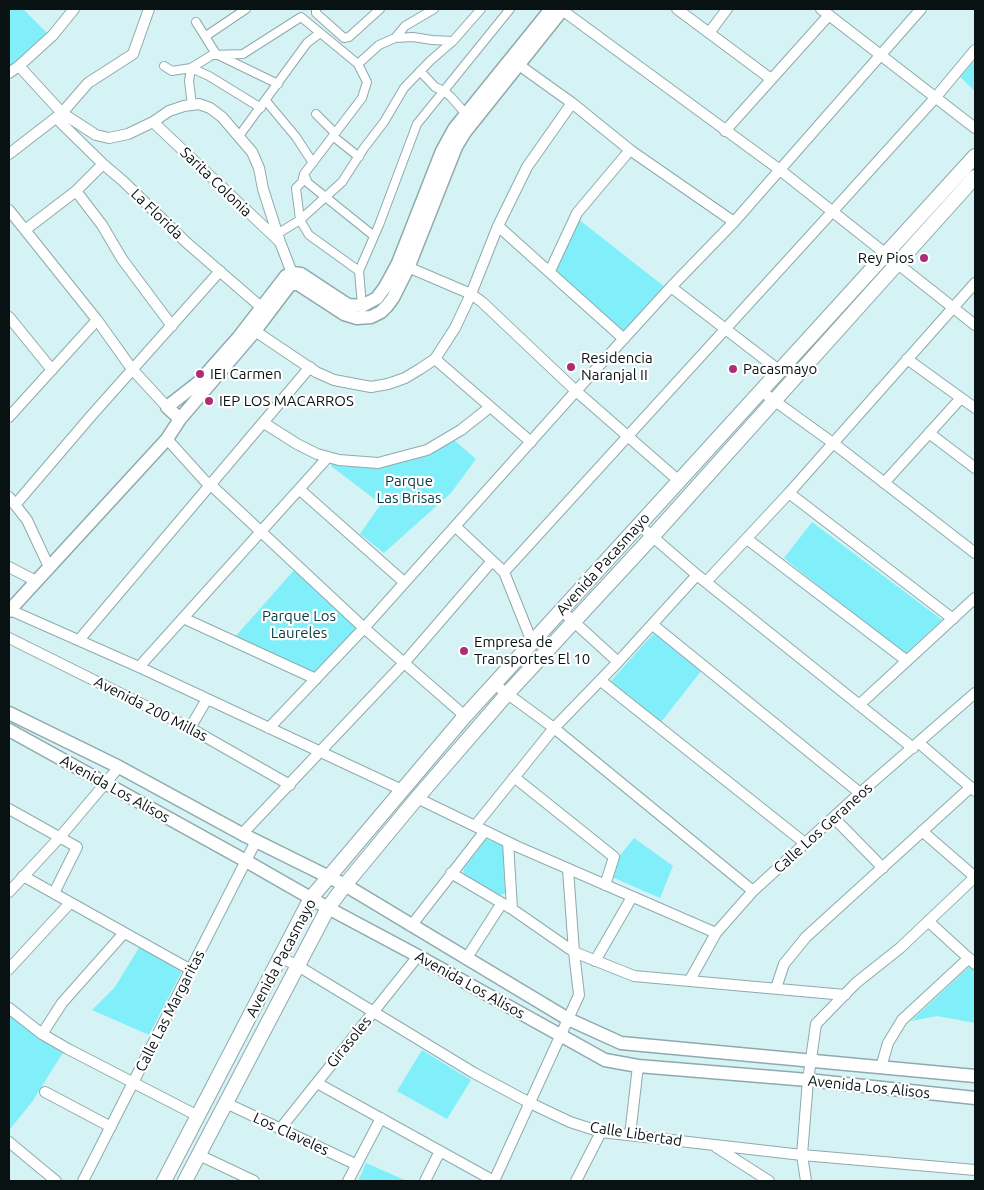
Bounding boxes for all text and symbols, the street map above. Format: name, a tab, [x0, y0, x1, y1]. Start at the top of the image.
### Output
street label: Sarita Colonia	[176, 143, 256, 221]
street label: La Florida	[127, 185, 187, 243]
place label: Rey Pios	[858, 249, 914, 267]
marker: Rey Pios	[918, 252, 930, 264]
place label: Residencia Naranjal II	[581, 349, 653, 384]
place label: Pacasmayo	[743, 360, 817, 378]
marker: Residencia Naranjal II	[565, 361, 577, 373]
marker: Pacasmayo	[727, 363, 739, 375]
place label: IEI Carmen	[210, 365, 282, 383]
marker: IEI Carmen	[194, 368, 206, 380]
place label: IEP LOS MACARROS	[219, 392, 354, 410]
marker: IEP LOS MACARROS	[203, 395, 215, 407]
park label: Parque Las Brisas	[377, 472, 441, 507]
street label: Avenida Pacasmayo	[552, 509, 654, 619]
park label: Parque Los Laureles	[262, 607, 336, 642]
place label: Empresa de Transportes El 10	[474, 633, 590, 668]
marker: Empresa de Transportes El 10	[458, 645, 470, 657]
street label: Avenida 200 Millas	[91, 673, 211, 745]
street label: Avenida Los Alisos	[57, 751, 173, 827]
street label: Calle Los Geraneos	[770, 779, 876, 877]
street label: Avenida Pacasmayo	[242, 896, 320, 1020]
street label: Calle Las Margaritas	[132, 947, 208, 1075]
street label: Avenida Los Alisos	[412, 947, 528, 1023]
street label: Girasoles	[323, 1013, 375, 1071]
street label: Avenida Los Alisos	[807, 1072, 931, 1102]
street label: Los Claveles	[250, 1109, 332, 1159]
street label: Calle Libertad	[589, 1118, 683, 1150]

